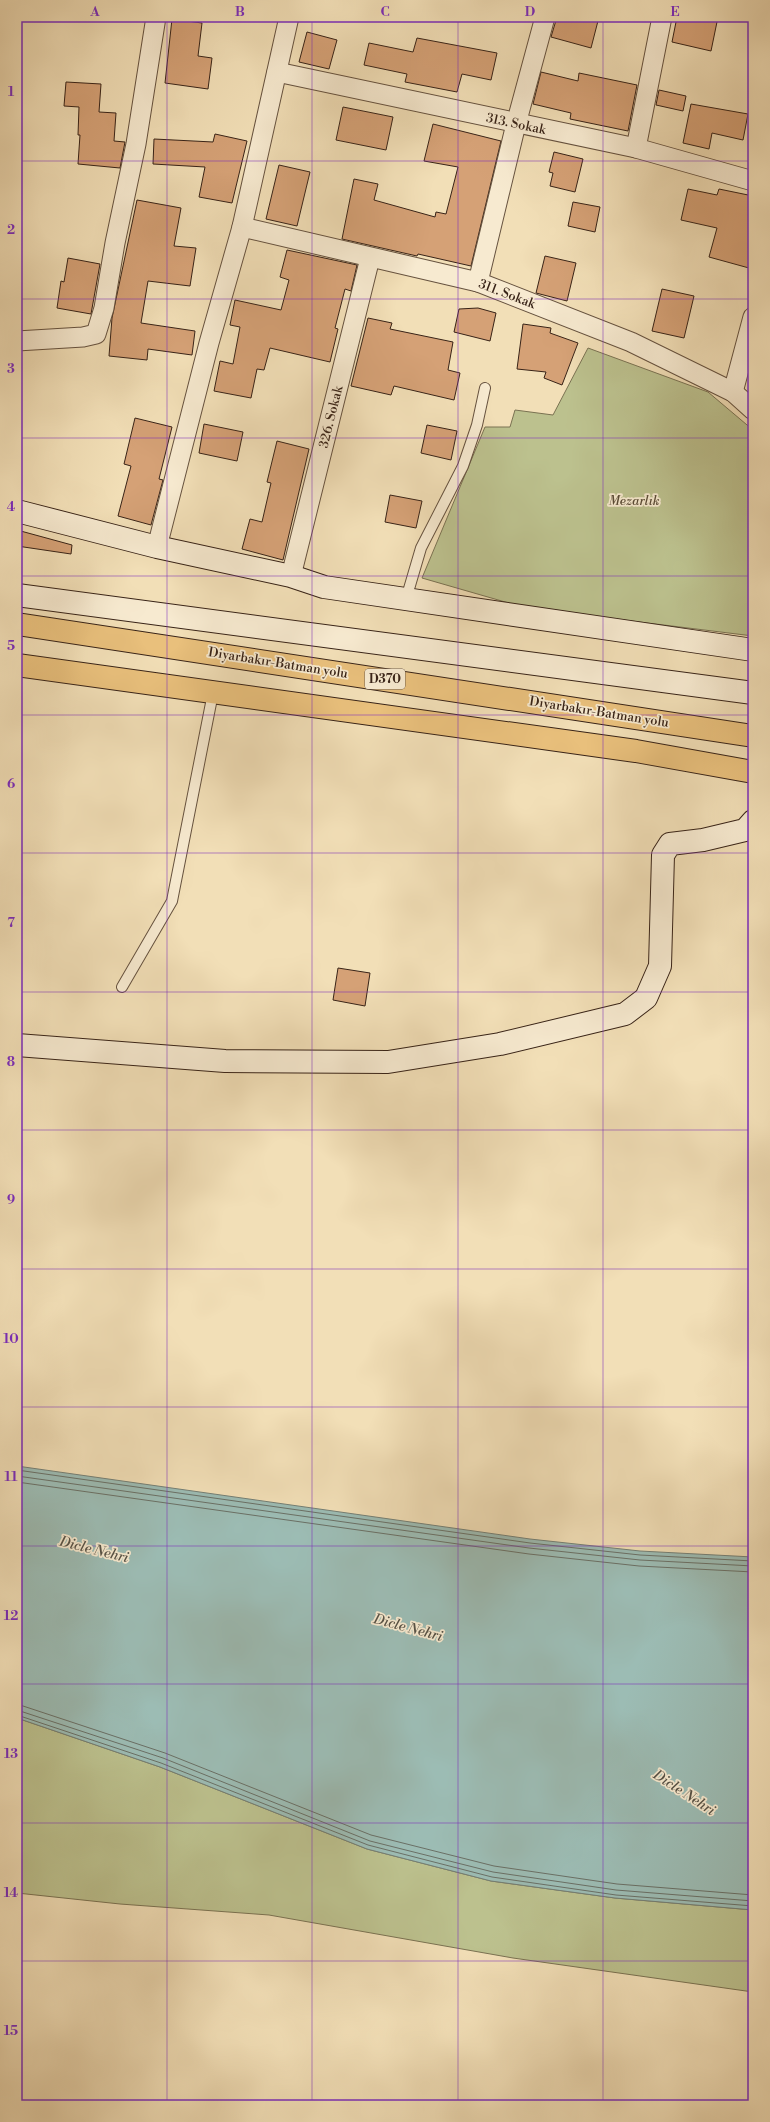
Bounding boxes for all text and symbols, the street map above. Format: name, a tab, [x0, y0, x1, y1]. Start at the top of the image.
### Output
text: A	[89, 4, 100, 20]
text: B	[235, 4, 245, 20]
text: C	[380, 4, 390, 20]
text: D	[525, 4, 535, 20]
text: E	[670, 4, 680, 20]
text: 1	[8, 84, 15, 100]
street label: 313. Sokak	[485, 110, 548, 138]
text: 2	[7, 222, 15, 238]
street label: 311. Sokak	[476, 276, 539, 313]
text: 3	[7, 361, 15, 377]
street label: 326. Sokak	[316, 383, 347, 450]
park label: Mezarlık	[608, 493, 660, 509]
text: 4	[7, 499, 16, 515]
text: 5	[7, 638, 15, 654]
street label: Diyarbakır-Batman yolu	[207, 644, 350, 682]
road number: D370	[365, 669, 405, 689]
street label: Diyarbakır-Batman yolu	[528, 693, 671, 731]
text: 6	[7, 776, 15, 792]
text: 7	[7, 915, 15, 931]
text: 8	[7, 1054, 15, 1070]
text: 9	[7, 1192, 15, 1208]
text: 10	[3, 1331, 19, 1347]
text: 11	[5, 1469, 18, 1485]
water label: Dicle Nehri	[57, 1532, 131, 1567]
text: 12	[4, 1608, 18, 1624]
water label: Dicle Nehri	[371, 1610, 445, 1646]
text: 13	[4, 1746, 18, 1762]
water label: Dicle Nehri	[649, 1766, 719, 1820]
text: 14	[4, 1885, 18, 1901]
text: 15	[4, 2023, 18, 2039]

